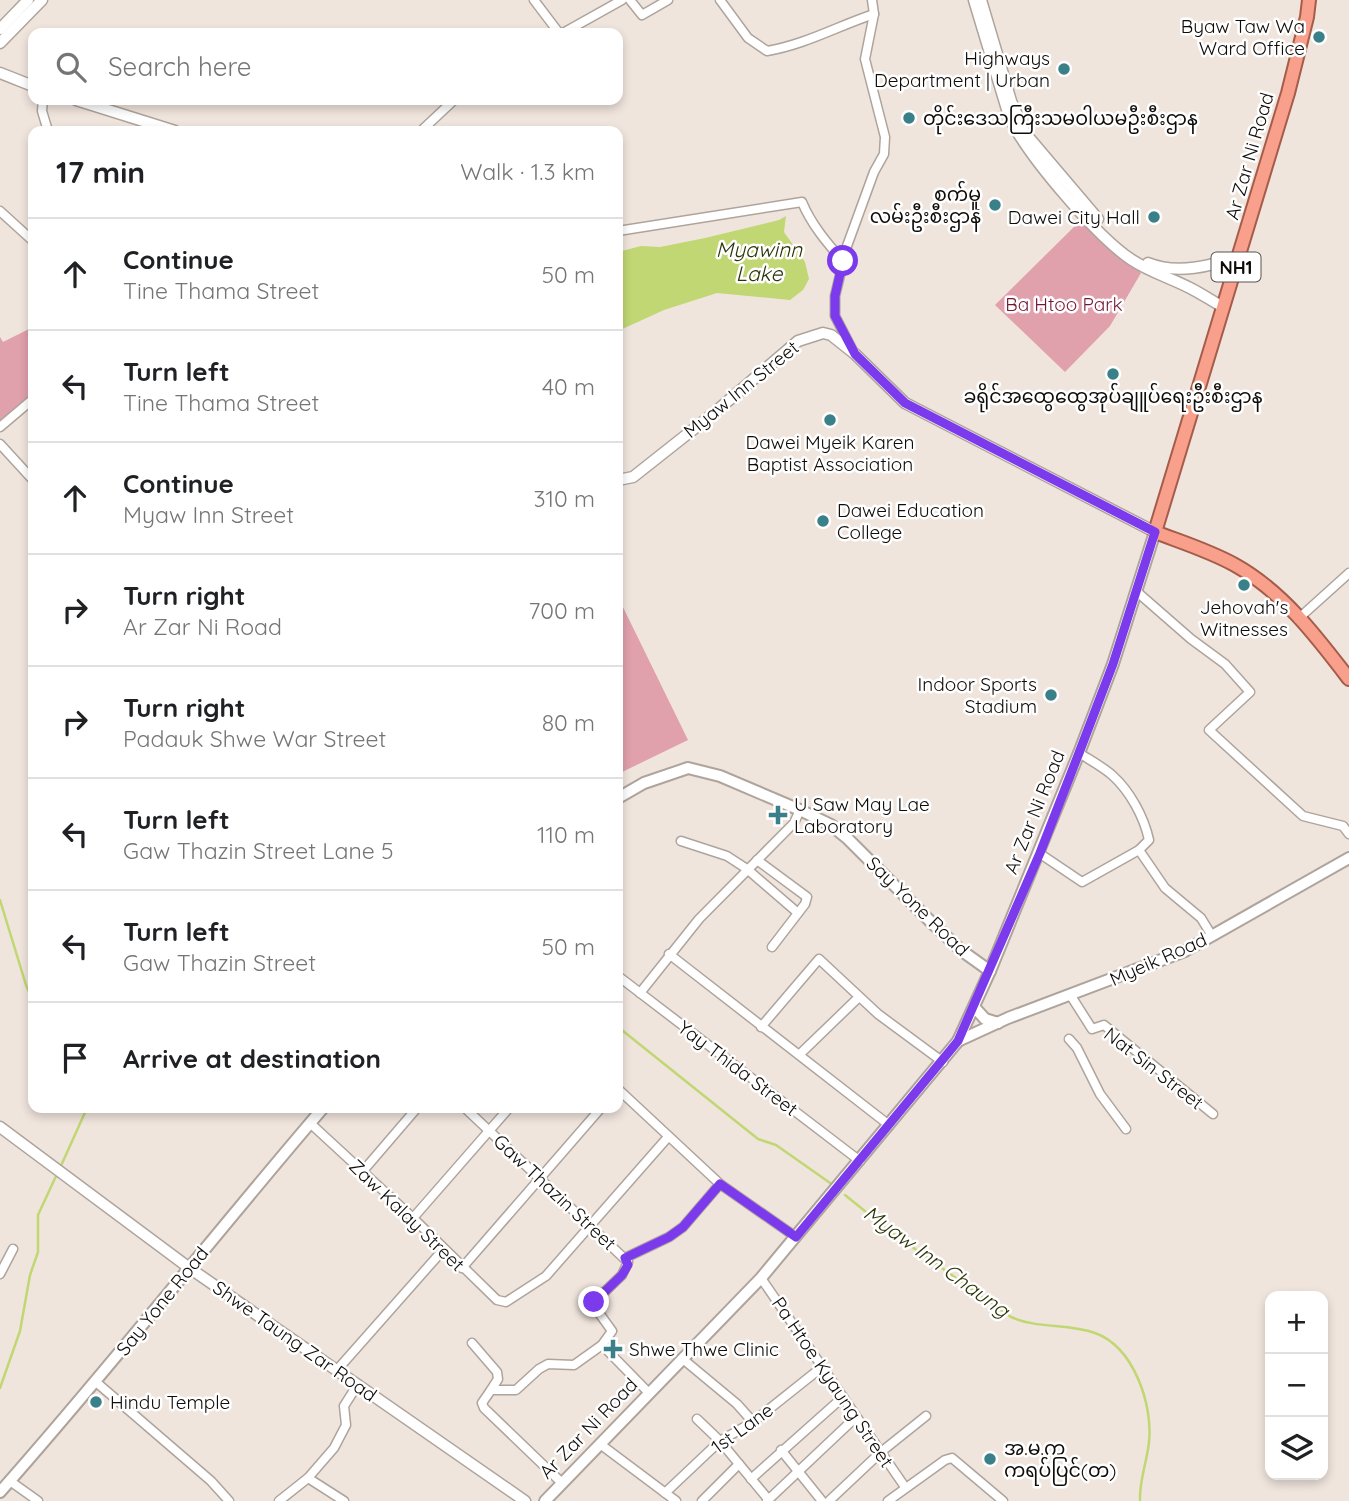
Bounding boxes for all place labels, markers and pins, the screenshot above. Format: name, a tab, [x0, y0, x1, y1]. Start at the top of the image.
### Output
place label: Byaw Taw Wa Ward Office	[1181, 14, 1305, 60]
marker: Byaw Taw Wa Ward Office	[1311, 29, 1327, 45]
place label: Highways Department | Urban	[874, 46, 1050, 92]
marker: Highways Department | Urban	[1056, 61, 1072, 77]
place label: တိုင်းဒေသကြီးသမဝါယမဦးစီးဌာန	[923, 104, 1198, 135]
marker: တိုင်းဒေသကြီးသမဝါယမဦးစီးဌာန	[901, 110, 917, 126]
place label: စက်မူ လမ်းဦးစီးဌာန	[870, 180, 981, 232]
marker: စက်မူ လမ်းဦးစီးဌာန	[987, 197, 1003, 213]
place label: Dawei City Hall	[1008, 205, 1140, 229]
marker: Dawei City Hall	[1146, 209, 1162, 225]
marker: ခရိုင်အထွေထွေအုပ်ချူပ်ရေးဦးစီးဌာန	[1105, 366, 1121, 382]
place label: ခရိုင်အထွေထွေအုပ်ချူပ်ရေးဦးစီးဌာန	[963, 382, 1263, 413]
marker: Dawei Myeik Karen Baptist Association	[822, 412, 838, 428]
place label: Dawei Myeik Karen Baptist Association	[746, 430, 914, 476]
place label: Dawei Education College	[837, 498, 984, 544]
marker: Dawei Education College	[815, 513, 831, 529]
marker: Jehovah's Witnesses	[1236, 577, 1252, 593]
place label: Jehovah's Witnesses	[1200, 595, 1288, 641]
place label: Indoor Sports Stadium	[918, 672, 1037, 718]
marker: Indoor Sports Stadium	[1043, 687, 1059, 703]
place label: U Saw May Lae Laboratory	[794, 792, 930, 838]
marker: U Saw May Lae Laboratory	[768, 805, 788, 825]
place label: Shwe Thwe Clinic	[629, 1337, 779, 1361]
marker: Shwe Thwe Clinic	[603, 1339, 623, 1359]
place label: Hindu Temple	[110, 1390, 230, 1414]
marker: Hindu Temple	[88, 1394, 104, 1410]
place label: အ.မ.က ကရပ်ပြင်(တ)	[1004, 1436, 1116, 1486]
marker: အ.မ.က ကရပ်ပြင်(တ)	[982, 1451, 998, 1467]

